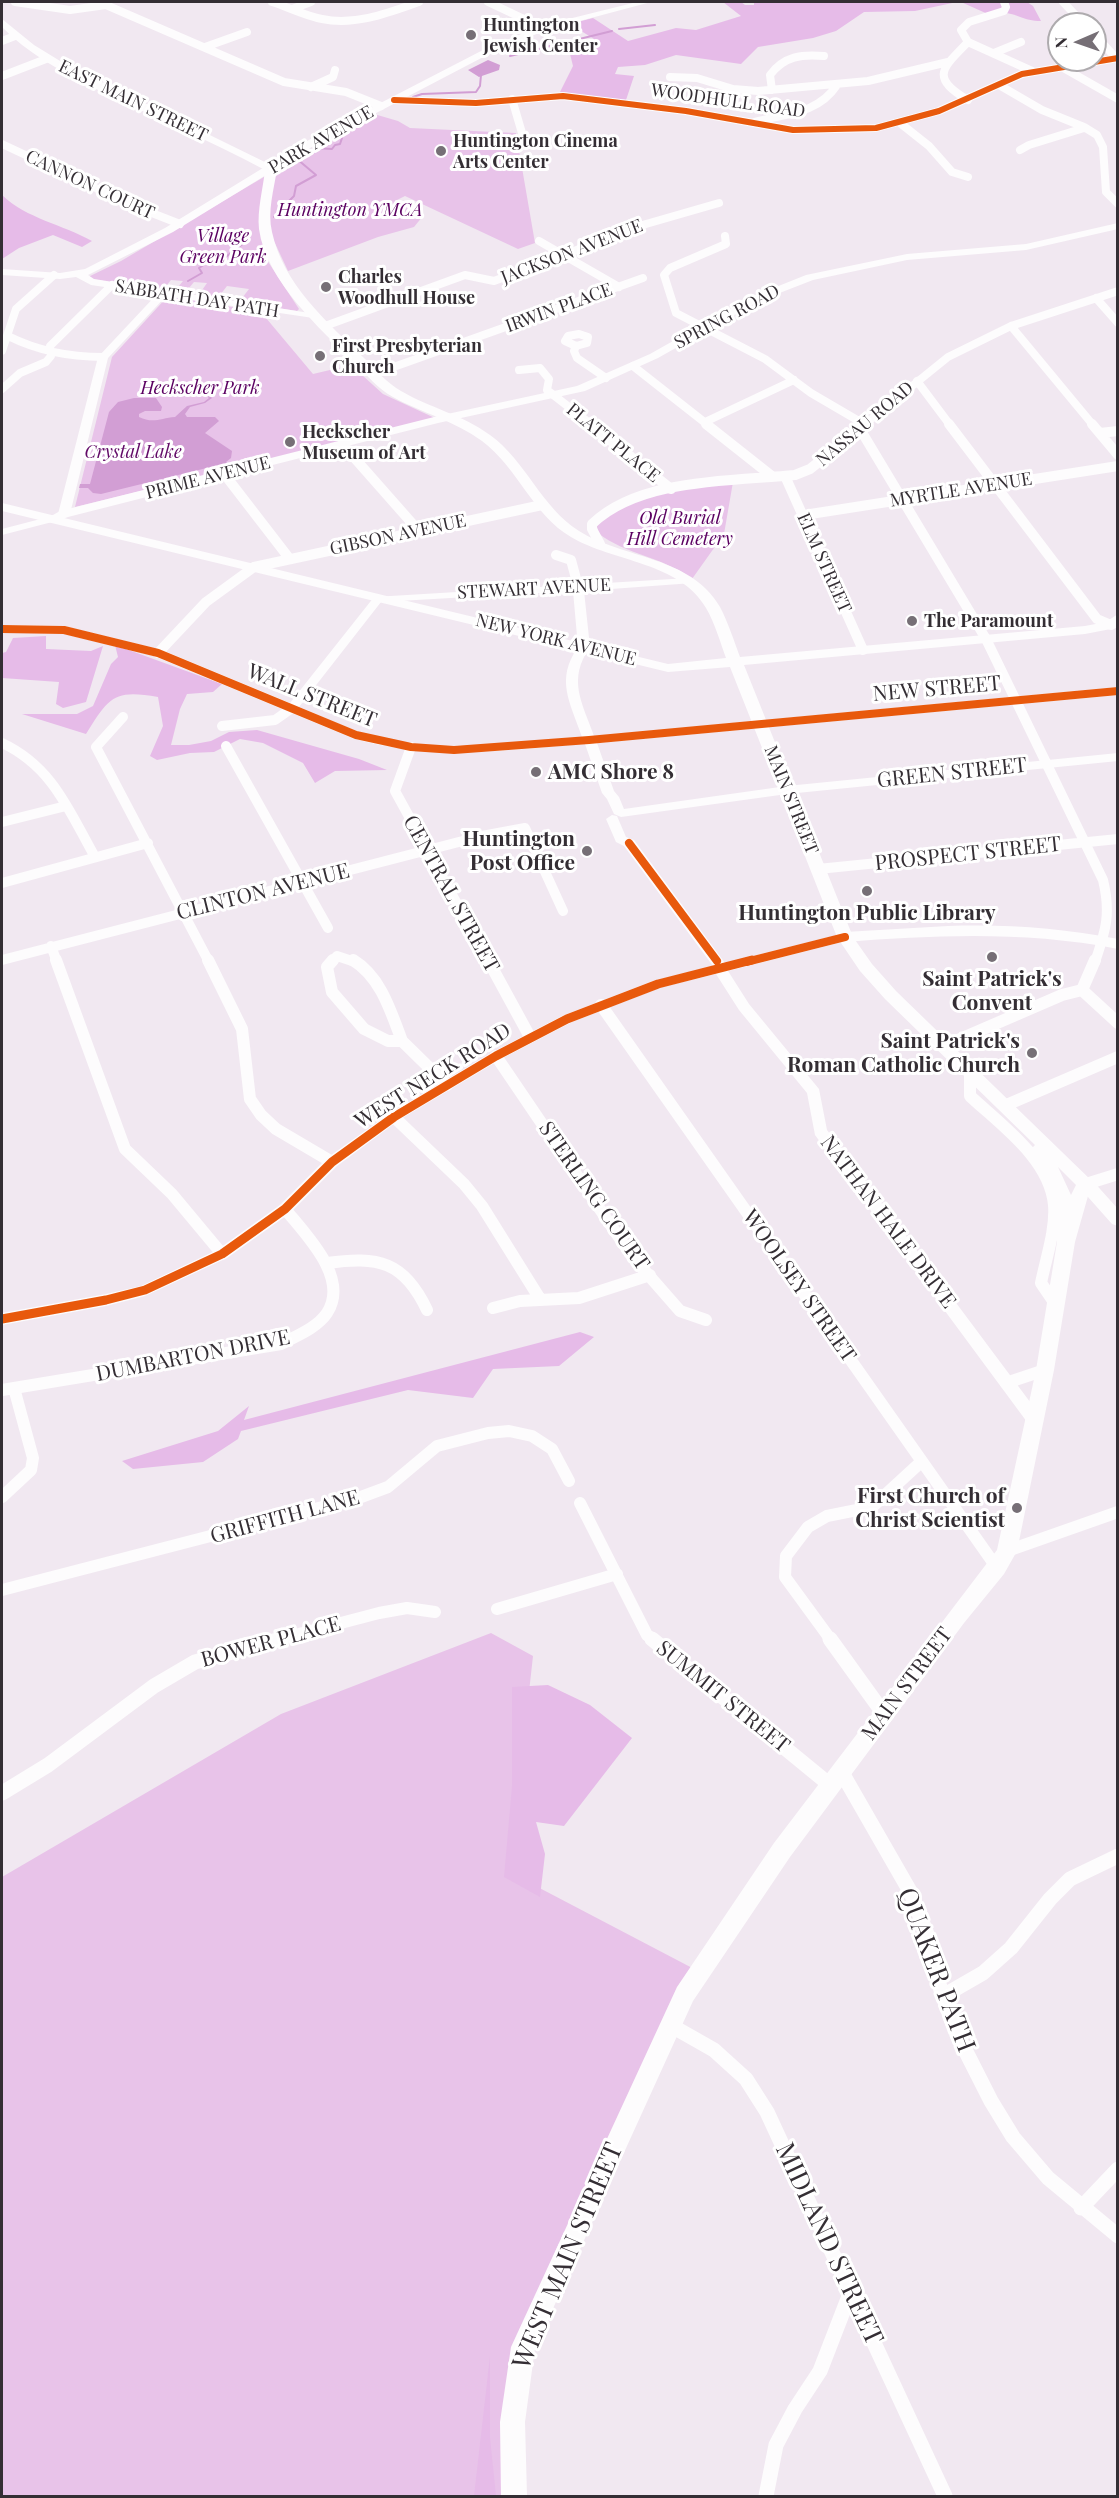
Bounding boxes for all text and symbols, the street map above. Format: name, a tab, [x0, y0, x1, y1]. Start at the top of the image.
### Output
north arrow	[1047, 12, 1107, 72]
place label: Huntington Jewish Center	[483, 14, 598, 57]
marker: Huntington Jewish Center	[464, 28, 478, 42]
text: N	[1050, 36, 1071, 49]
street label: EAST MAIN STREET	[55, 56, 211, 146]
street label: WOODHULL ROAD	[649, 79, 807, 123]
street label: PARK AVENUE	[265, 101, 377, 179]
place label: Huntington Cinema Arts Center	[453, 130, 618, 172]
marker: Huntington Cinema Arts Center	[434, 144, 448, 158]
street label: CANNON COURT	[22, 146, 158, 224]
park label: Huntington YMCA	[278, 199, 422, 221]
street label: JACKSON AVENUE	[498, 215, 646, 289]
park label: Village Green Park	[179, 225, 267, 268]
place label: Charles Woodhull House	[338, 266, 475, 308]
street label: SABBATH DAY PATH	[113, 275, 281, 323]
street label: IRWIN PLACE	[503, 279, 615, 337]
marker: Charles Woodhull House	[319, 280, 333, 294]
street label: SPRING ROAD	[671, 280, 783, 354]
place label: First Presbyterian Church	[332, 335, 482, 378]
marker: First Presbyterian Church	[313, 349, 327, 363]
park label: Heckscher Park	[141, 377, 259, 399]
street label: NASSAU ROAD	[812, 377, 918, 471]
street label: PLATT PLACE	[562, 399, 664, 487]
place label: Heckscher Museum of Art	[302, 421, 426, 464]
marker: Heckscher Museum of Art	[283, 435, 297, 449]
water label: Crystal Lake	[84, 441, 182, 463]
street label: PRIME AVENUE	[143, 452, 273, 504]
street label: MYRTLE AVENUE	[888, 468, 1034, 512]
park label: Old Burial Hill Cemetery	[627, 507, 733, 550]
street label: GIBSON AVENUE	[328, 510, 468, 560]
street label: ELM STREET	[792, 510, 856, 616]
street label: STEWART AVENUE	[457, 574, 611, 604]
street label: NEW YORK AVENUE	[474, 610, 638, 670]
place label: The Paramount	[924, 610, 1053, 632]
marker: The Paramount	[905, 614, 919, 628]
street label: WALL STREET	[244, 659, 380, 733]
street label: NEW STREET	[872, 671, 1002, 707]
street label: MAIN STREET	[759, 742, 823, 858]
street label: GREEN STREET	[876, 753, 1028, 793]
place label: AMC Shore 8	[548, 759, 674, 785]
marker: AMC Shore 8	[529, 765, 543, 779]
street label: CENTRAL STREET	[397, 811, 505, 977]
place label: Huntington Post Office	[462, 826, 575, 876]
street label: PROSPECT STREET	[874, 832, 1062, 876]
marker: Huntington Post Office	[580, 844, 594, 858]
street label: CLINTON AVENUE	[174, 858, 352, 926]
marker: Huntington Public Library	[860, 884, 874, 898]
place label: Huntington Public Library	[738, 900, 996, 926]
marker: Saint Patrick's Convent	[985, 950, 999, 964]
place label: Saint Patrick's Convent	[922, 966, 1062, 1016]
street label: WEST NECK ROAD	[350, 1018, 516, 1134]
place label: Saint Patrick's Roman Catholic Church	[787, 1028, 1020, 1078]
marker: Saint Patrick's Roman Catholic Church	[1025, 1046, 1039, 1060]
street label: STERLING COURT	[533, 1117, 655, 1275]
street label: NATHAN HALE DRIVE	[815, 1131, 961, 1313]
street label: WOOLSEY STREET	[737, 1205, 861, 1367]
street label: DUMBARTON DRIVE	[94, 1325, 292, 1387]
place label: First Church of Christ Scientist	[855, 1483, 1005, 1533]
street label: GRIFFITH LANE	[208, 1485, 362, 1549]
marker: First Church of Christ Scientist	[1010, 1501, 1024, 1515]
street label: BOWER PLACE	[198, 1611, 344, 1673]
street label: MAIN STREET	[856, 1623, 958, 1745]
street label: SUMMIT STREET	[651, 1636, 795, 1758]
street label: QUAKER PATH	[890, 1884, 982, 2056]
street label: WEST MAIN STREET	[506, 2138, 630, 2374]
street label: MIDLAND STREET	[768, 2138, 890, 2350]

